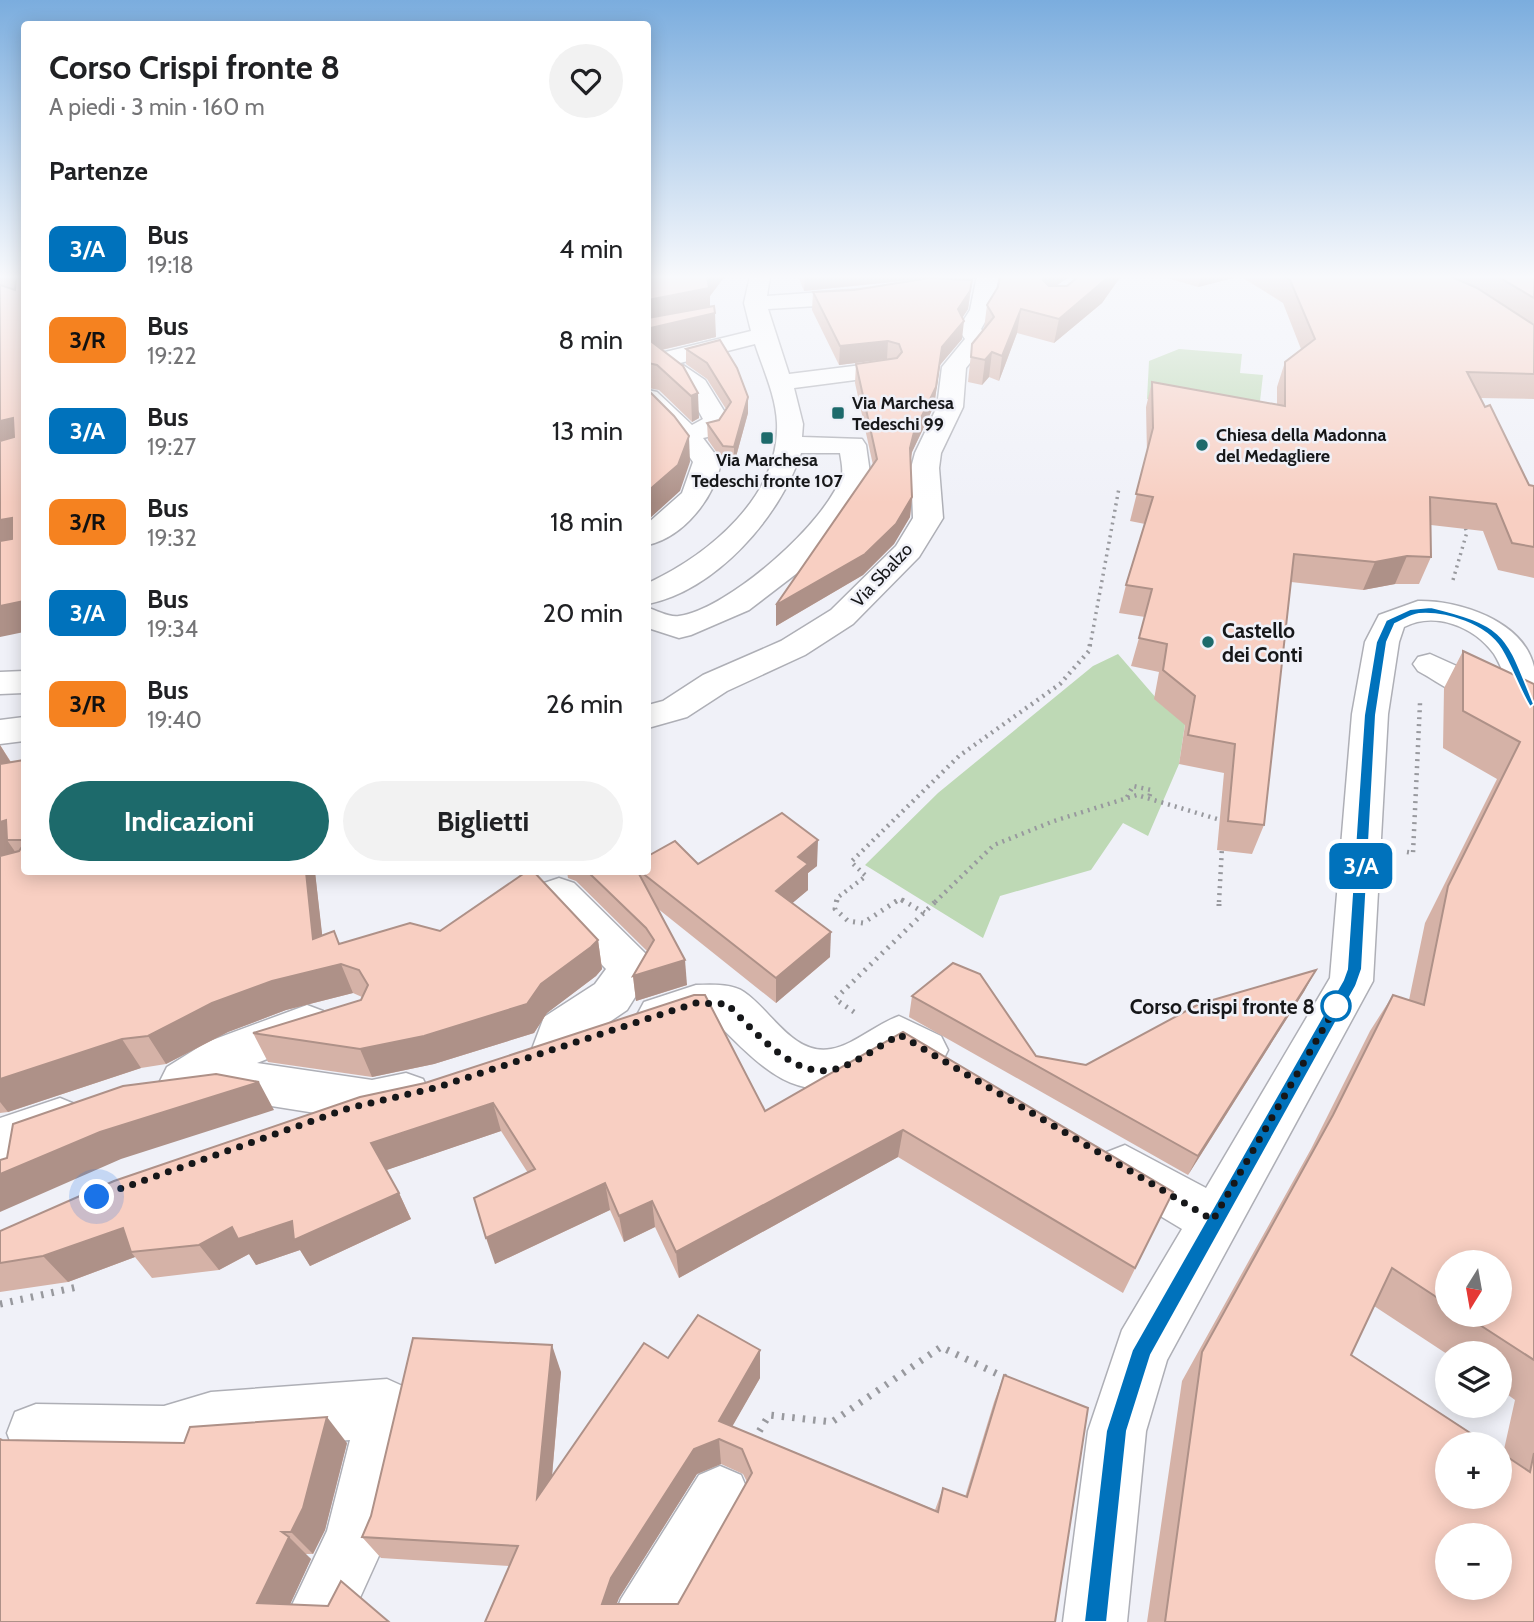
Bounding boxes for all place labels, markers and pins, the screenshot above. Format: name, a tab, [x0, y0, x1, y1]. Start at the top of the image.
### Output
place label: Via Marchesa Tedeschi 99	[852, 392, 954, 435]
marker: Via Marchesa Tedeschi 99	[830, 405, 846, 421]
place label: Chiesa della Madonna del Medagliere	[1216, 424, 1386, 467]
marker: Via Marchesa Tedeschi fronte 107	[759, 430, 775, 446]
marker: Chiesa della Madonna del Medagliere	[1194, 437, 1210, 453]
place label: Via Marchesa Tedeschi fronte 107	[691, 449, 844, 492]
place label: Castello dei Conti	[1222, 618, 1303, 667]
marker: Castello dei Conti	[1200, 634, 1216, 650]
marker: Corso Crispi fronte 8	[1321, 991, 1351, 1021]
place label: Corso Crispi fronte 8	[1130, 994, 1315, 1019]

